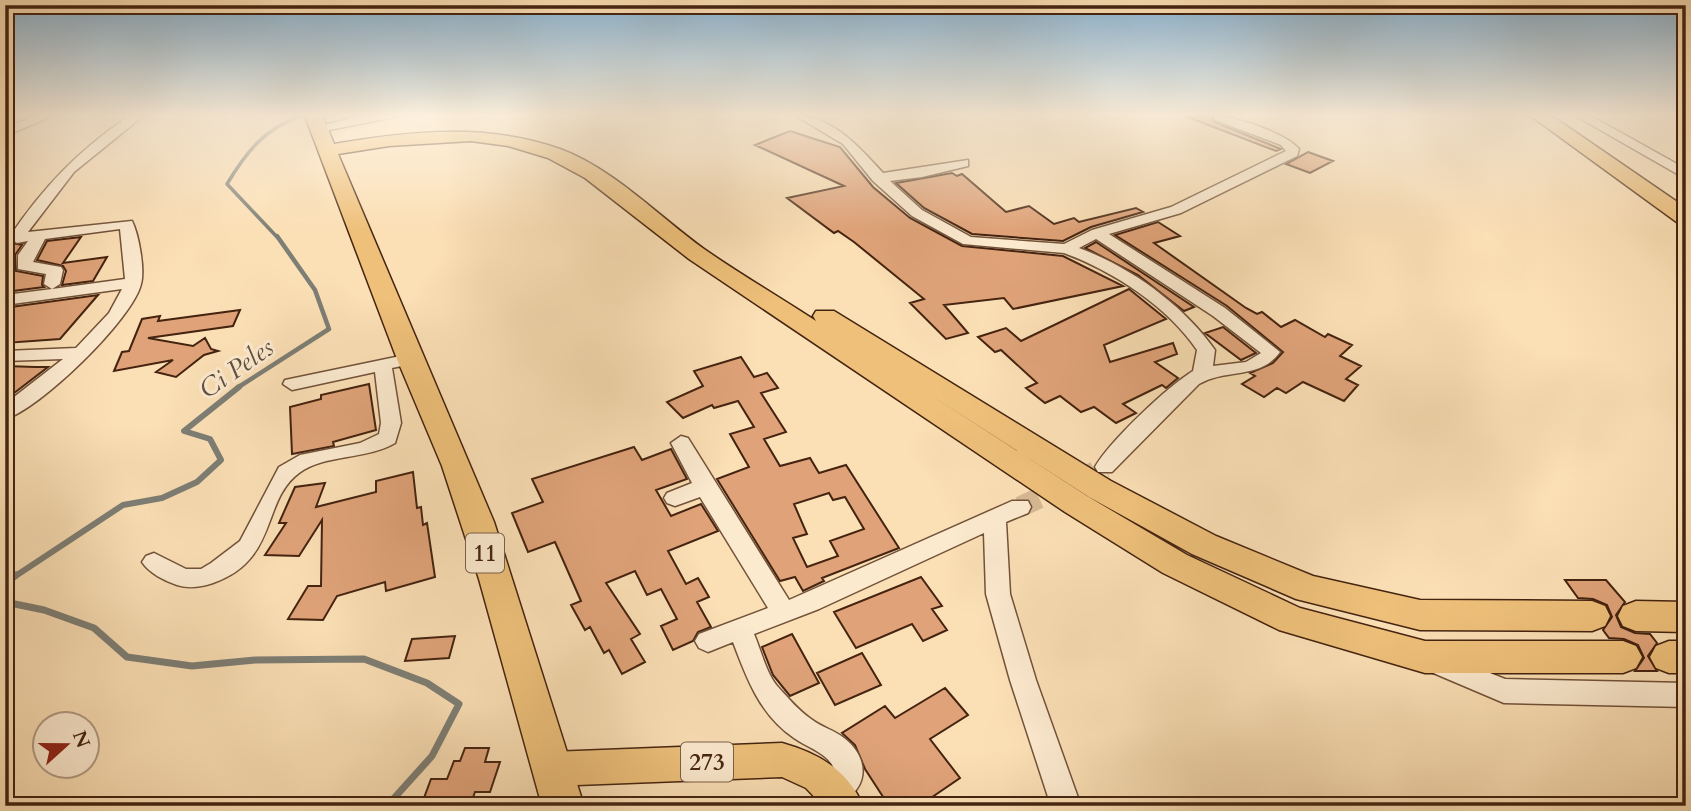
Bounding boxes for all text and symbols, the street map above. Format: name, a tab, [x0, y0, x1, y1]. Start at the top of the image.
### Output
water label: Ci Peles	[192, 330, 281, 407]
road number: 11	[466, 534, 504, 572]
north arrow	[32, 710, 102, 780]
text: N	[66, 727, 96, 752]
road number: 273	[681, 742, 733, 782]

